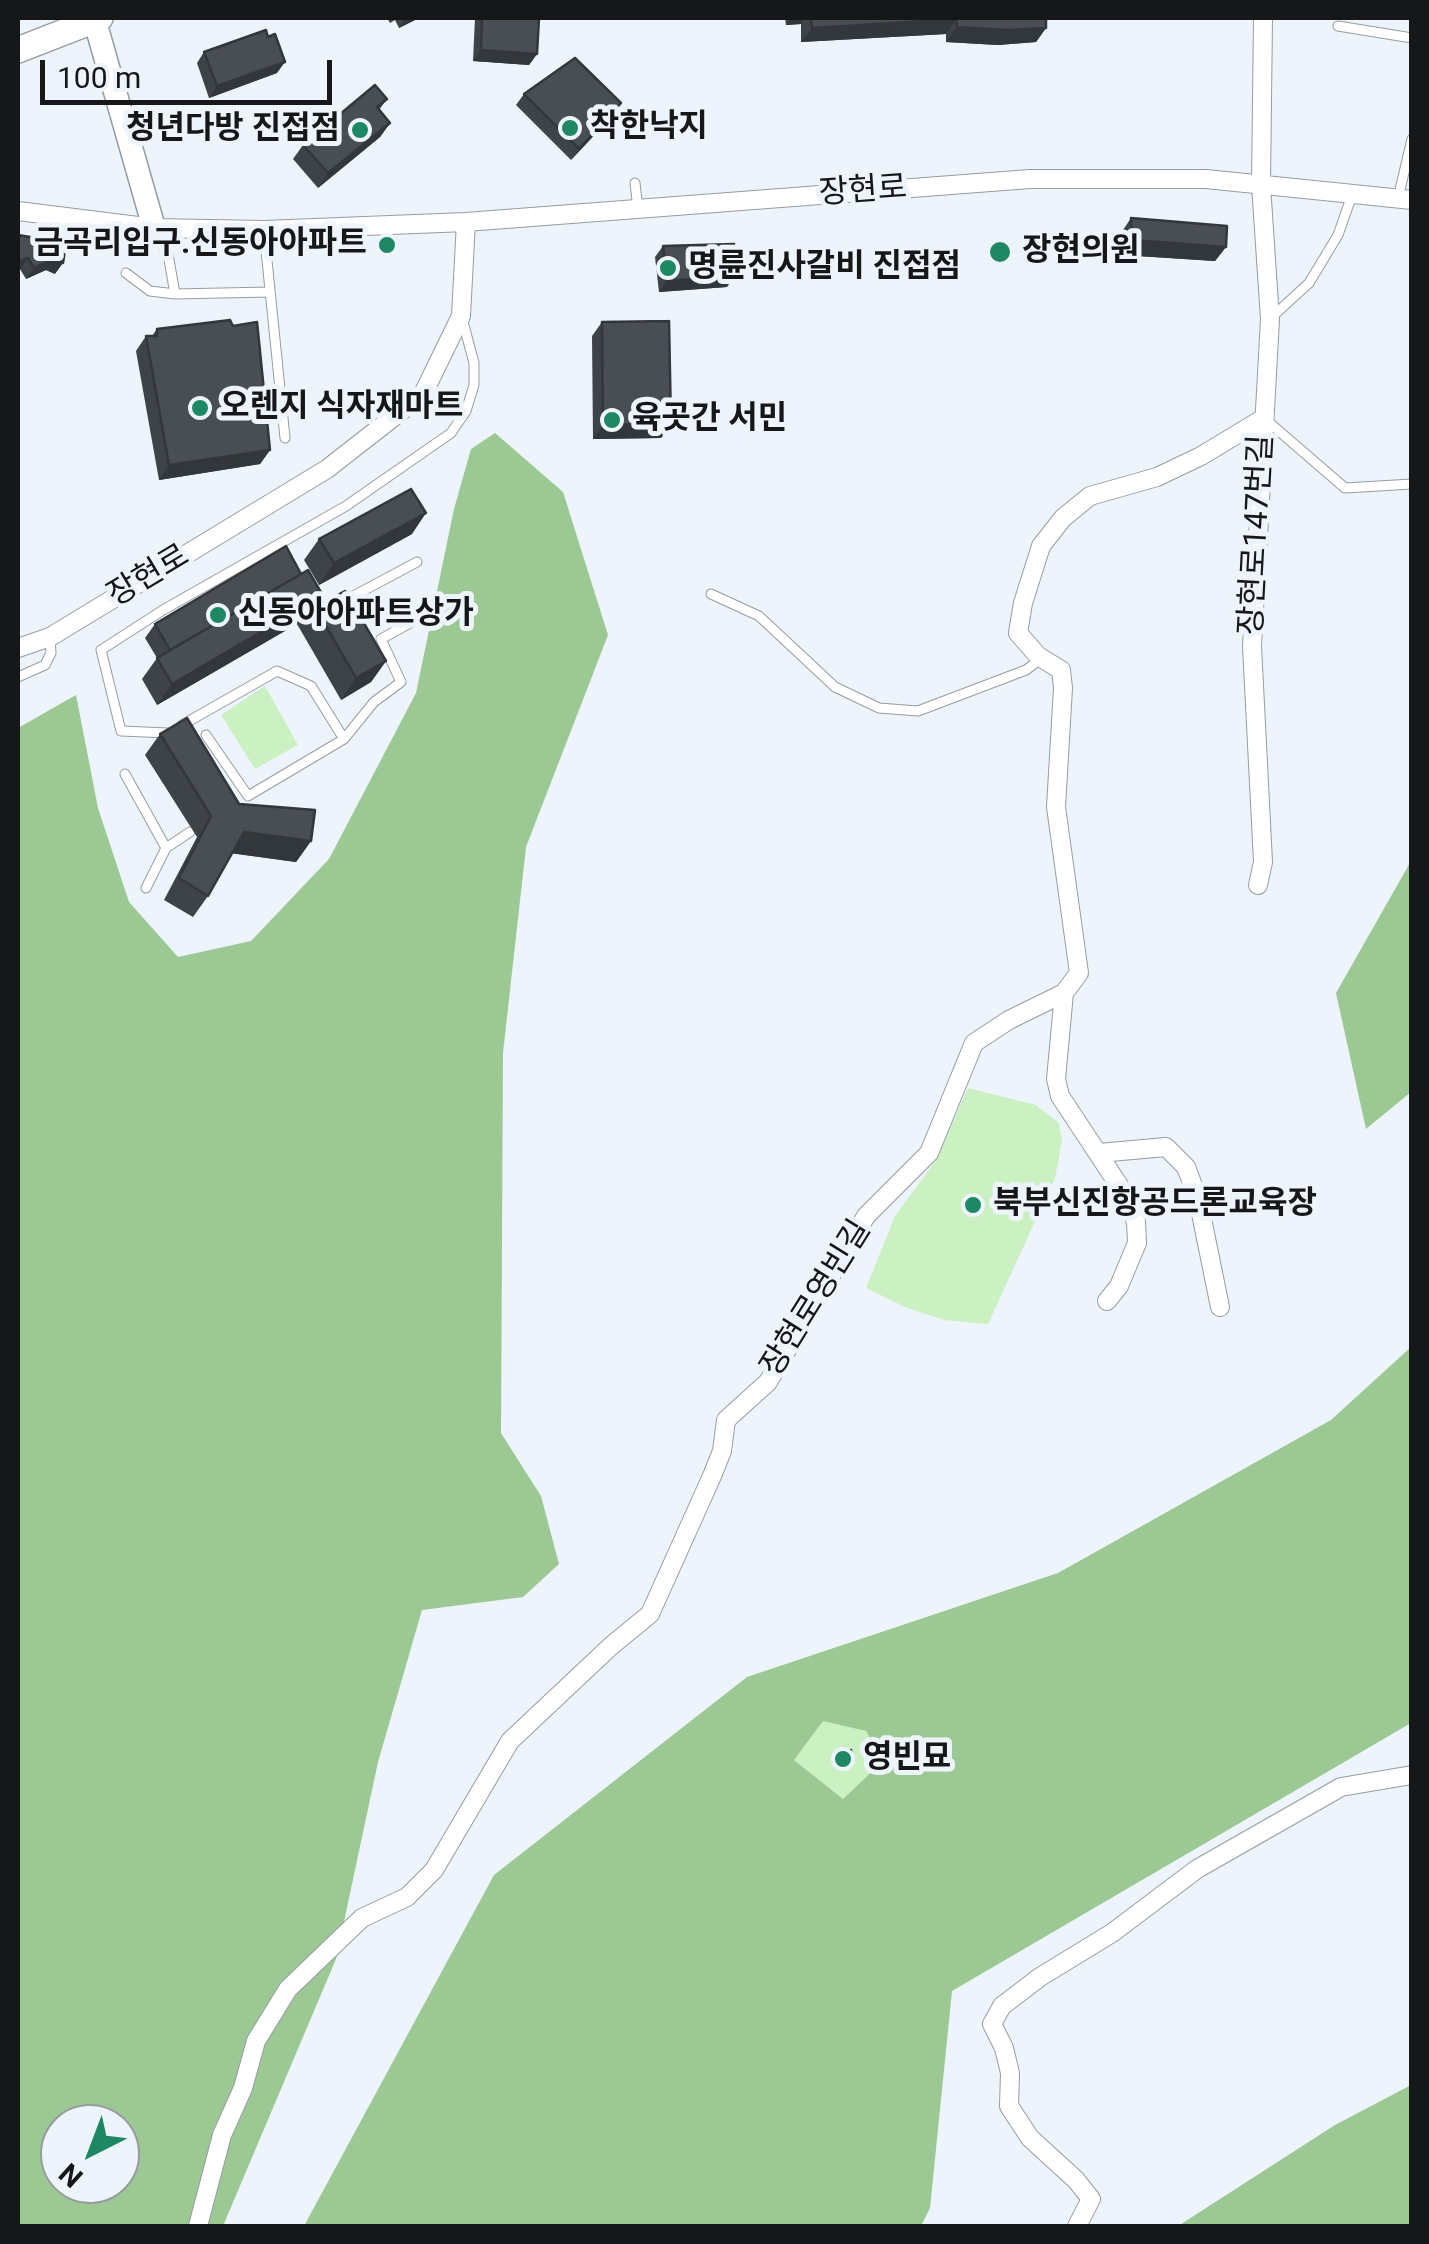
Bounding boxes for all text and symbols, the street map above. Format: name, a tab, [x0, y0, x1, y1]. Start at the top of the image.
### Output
scale bar	[45, 40, 338, 102]
text: 100 m	[57, 60, 141, 95]
place label: 착한낙지	[590, 109, 708, 147]
place label: 청년다방 진접점	[126, 111, 340, 149]
marker: 착한낙지	[559, 117, 581, 139]
marker: 청년다방 진접점	[349, 119, 371, 141]
street label: 장현로	[818, 170, 908, 214]
place label: 금곡리입구.신동아아파트	[34, 226, 367, 264]
place label: 장현의원	[1022, 233, 1140, 271]
marker: 금곡리입구.신동아아파트	[376, 234, 398, 256]
marker: 장현의원	[987, 239, 1013, 265]
place label: 명륜진사갈비 진접점	[688, 249, 961, 287]
marker: 명륜진사갈비 진접점	[657, 257, 679, 279]
place label: 오렌지 식자재마트	[220, 389, 463, 427]
marker: 오렌지 식자재마트	[189, 397, 211, 419]
place label: 육곳간 서민	[632, 401, 787, 439]
marker: 육곳간 서민	[601, 409, 623, 431]
street label: 장현로147번길	[1234, 434, 1282, 636]
street label: 장현로	[101, 538, 197, 616]
place label: 신동아아파트상가	[238, 596, 474, 634]
marker: 신동아아파트상가	[207, 604, 229, 626]
place label: 북부신진항공드론교육장	[993, 1186, 1317, 1224]
marker: 북부신진항공드론교육장	[962, 1194, 984, 1216]
street label: 장현로영빈길	[754, 1214, 880, 1384]
place label: 영빈묘	[863, 1740, 951, 1778]
marker: 영빈묘	[832, 1748, 854, 1770]
north arrow	[40, 2104, 140, 2204]
text: N	[53, 2156, 89, 2194]

